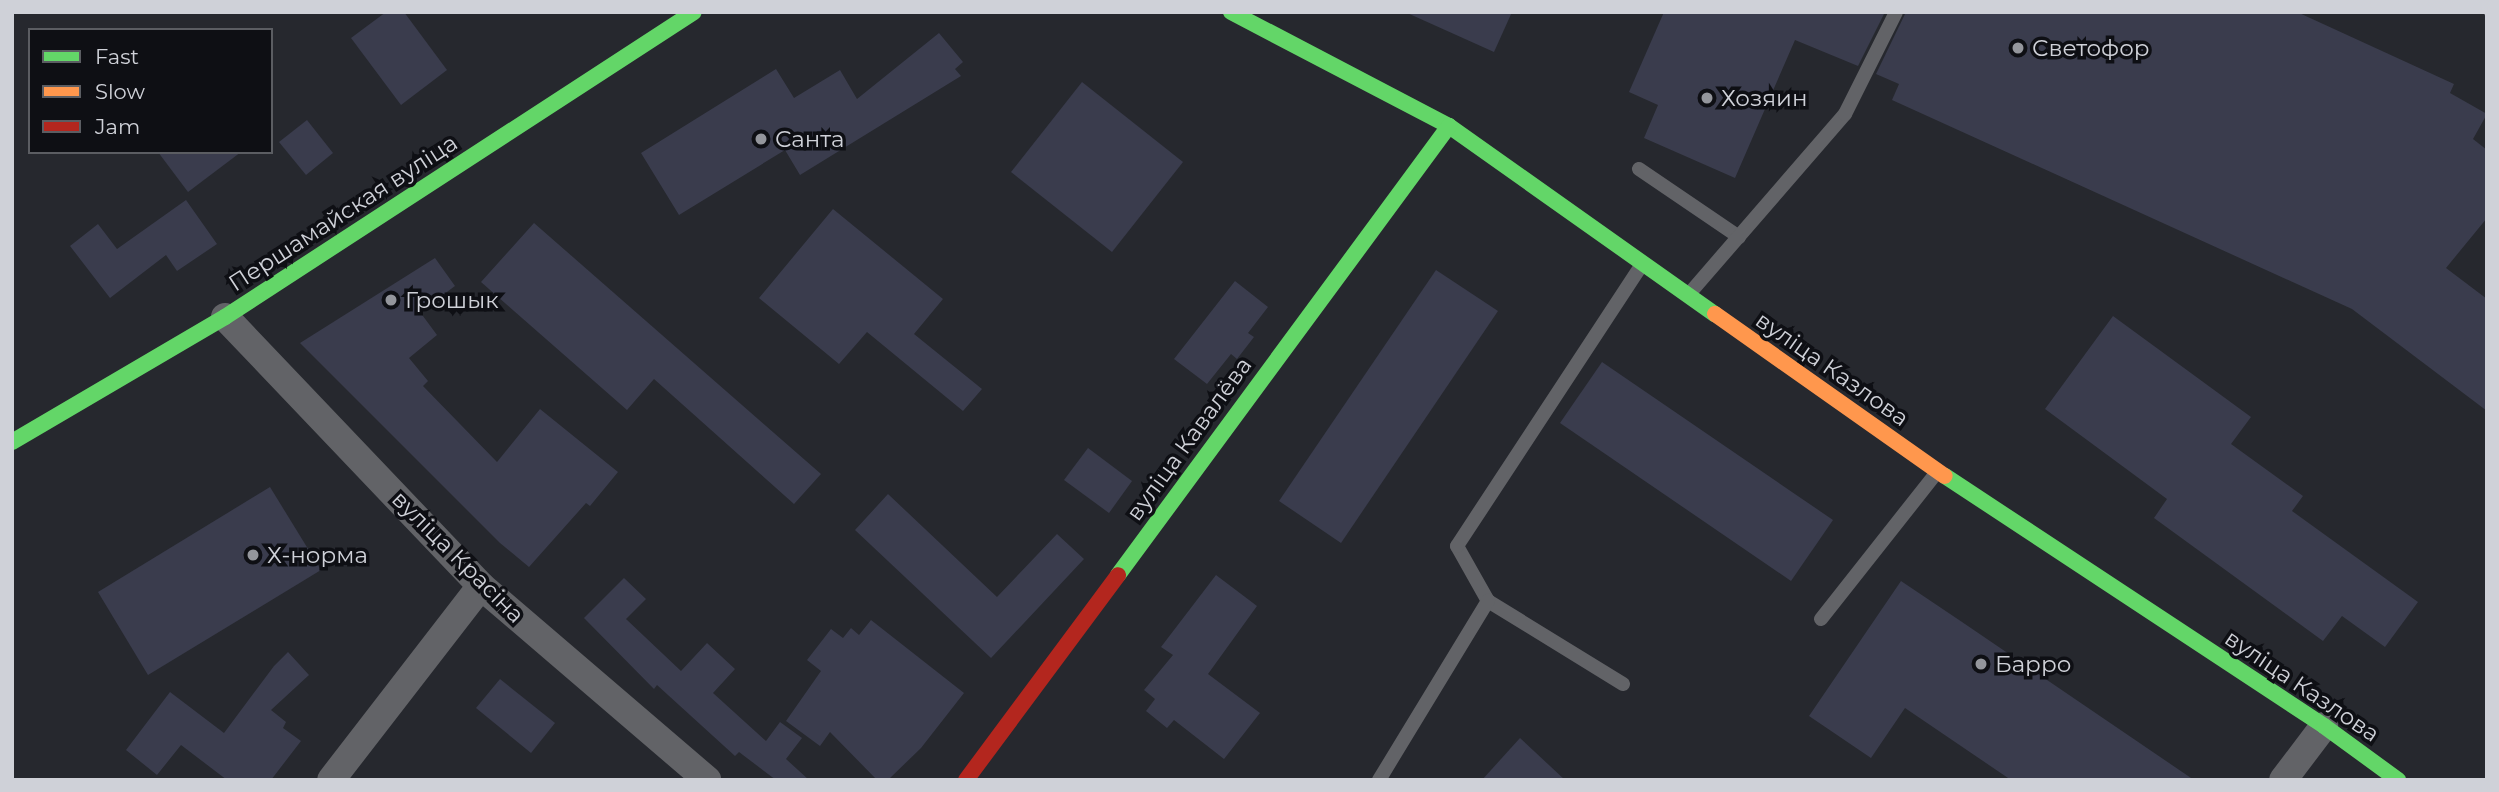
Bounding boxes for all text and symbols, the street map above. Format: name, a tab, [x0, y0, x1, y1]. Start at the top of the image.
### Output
legend	[28, 28, 273, 154]
place label: Светофор	[2032, 34, 2150, 62]
marker: Светофор	[2010, 40, 2026, 56]
text: Fast	[95, 44, 139, 69]
text: Slow	[95, 79, 145, 104]
place label: Хозяин	[1721, 84, 1807, 112]
marker: Хозяин	[1699, 90, 1715, 106]
text: Jam	[95, 114, 140, 139]
place label: Санта	[775, 125, 845, 153]
street label: Першамайская вуліца	[224, 129, 462, 297]
marker: Санта	[753, 131, 769, 147]
place label: Грошык	[405, 286, 499, 314]
marker: Грошык	[383, 292, 399, 308]
street label: вуліца Казлова	[1750, 306, 1914, 432]
street label: вуліца Кавалёва	[1121, 352, 1257, 526]
street label: вуліца Красіна	[386, 485, 530, 629]
place label: Х-норма	[267, 541, 368, 569]
marker: Х-норма	[245, 547, 261, 563]
street label: вуліца Казлова	[2220, 624, 2384, 748]
place label: Барро	[1995, 650, 2071, 678]
marker: Барро	[1973, 656, 1989, 672]

